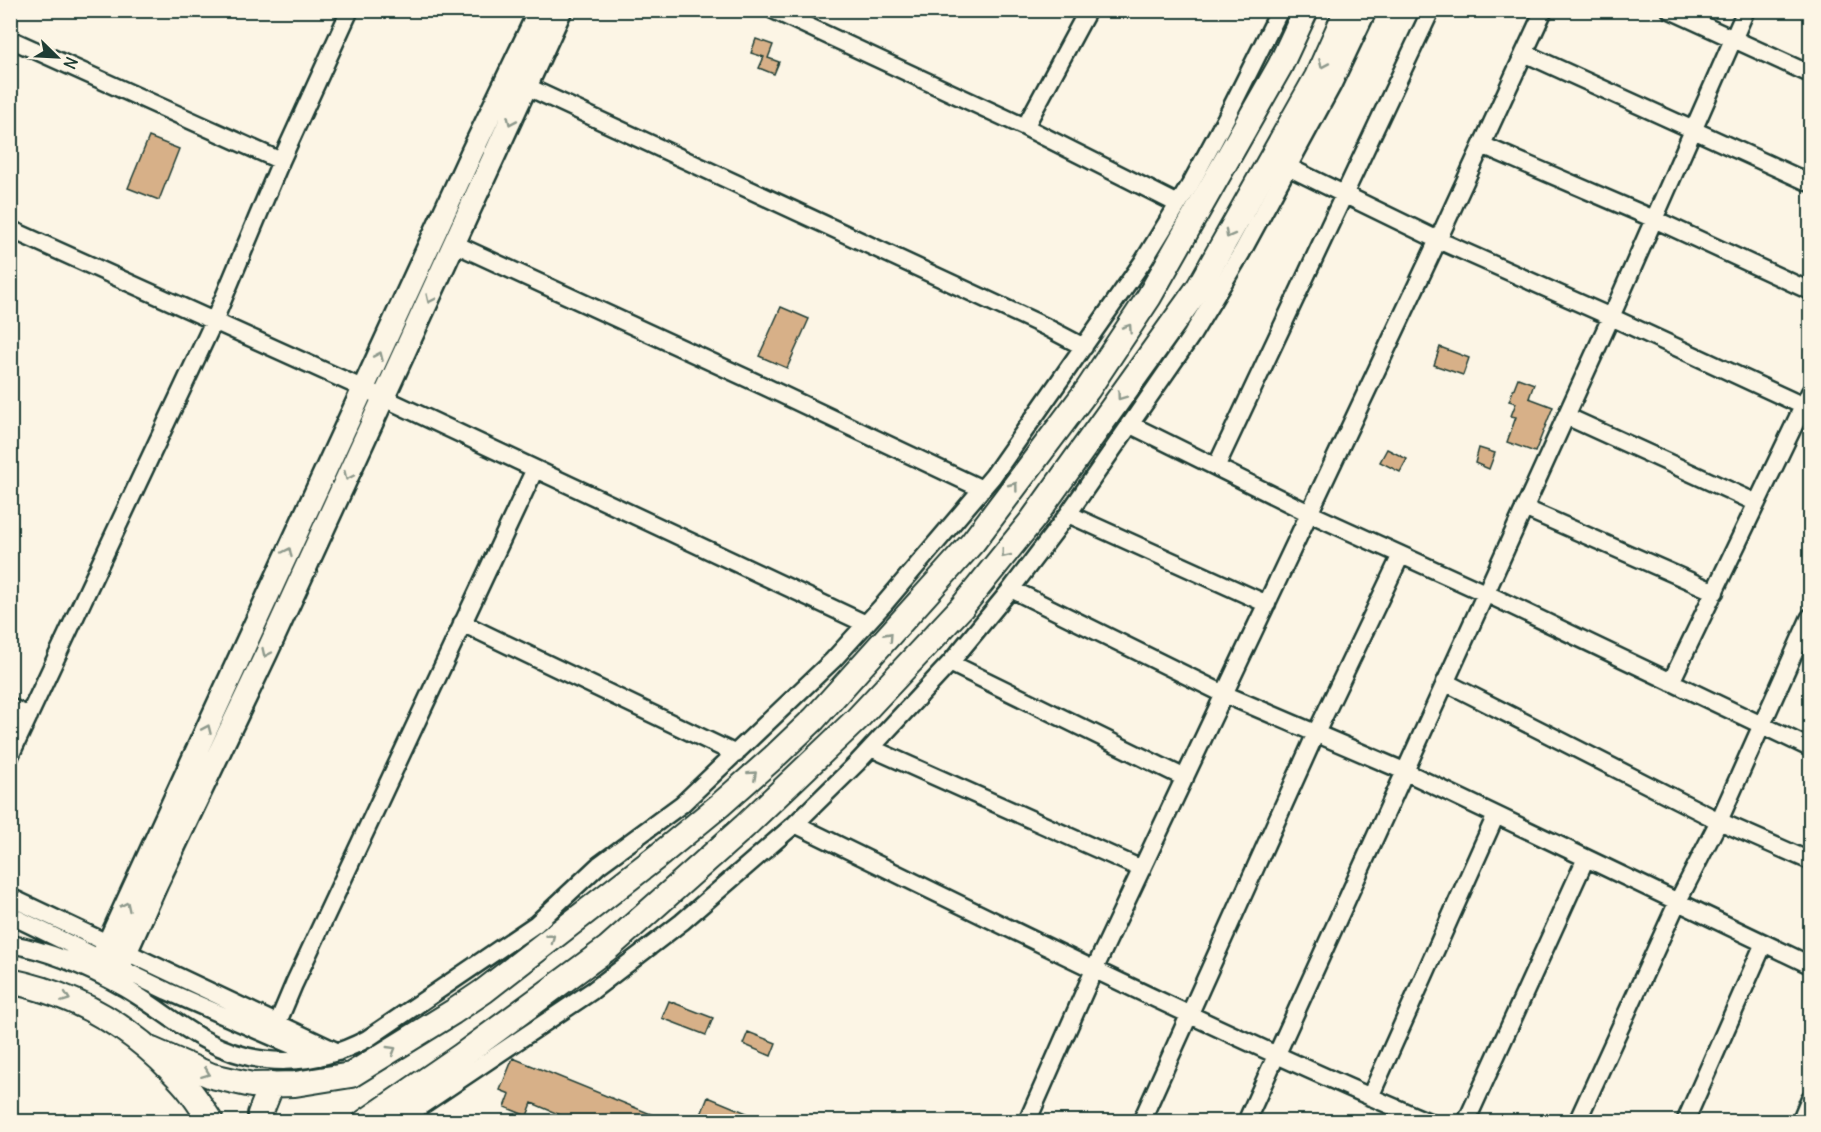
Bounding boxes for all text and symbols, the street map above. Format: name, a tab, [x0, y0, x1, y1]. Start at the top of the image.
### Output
north arrow	[27, 27, 87, 87]
text: N	[59, 54, 82, 72]
one-way arrow	[1319, 58, 1331, 69]
one-way arrow	[506, 115, 518, 126]
one-way arrow	[1225, 228, 1236, 239]
one-way arrow	[425, 292, 437, 303]
one-way arrow	[1121, 324, 1132, 335]
one-way arrow	[372, 351, 384, 362]
one-way arrow	[1117, 390, 1128, 401]
one-way arrow	[343, 469, 355, 480]
one-way arrow	[1007, 482, 1018, 493]
one-way arrow	[281, 547, 293, 558]
one-way arrow	[1002, 547, 1013, 558]
one-way arrow	[882, 632, 893, 643]
one-way arrow	[262, 646, 274, 657]
one-way arrow	[200, 724, 212, 735]
one-way arrow	[746, 771, 757, 782]
one-way arrow	[118, 902, 130, 913]
one-way arrow	[544, 935, 555, 946]
one-way arrow	[61, 990, 71, 1003]
one-way arrow	[386, 1046, 396, 1058]
one-way arrow	[200, 1066, 211, 1078]

